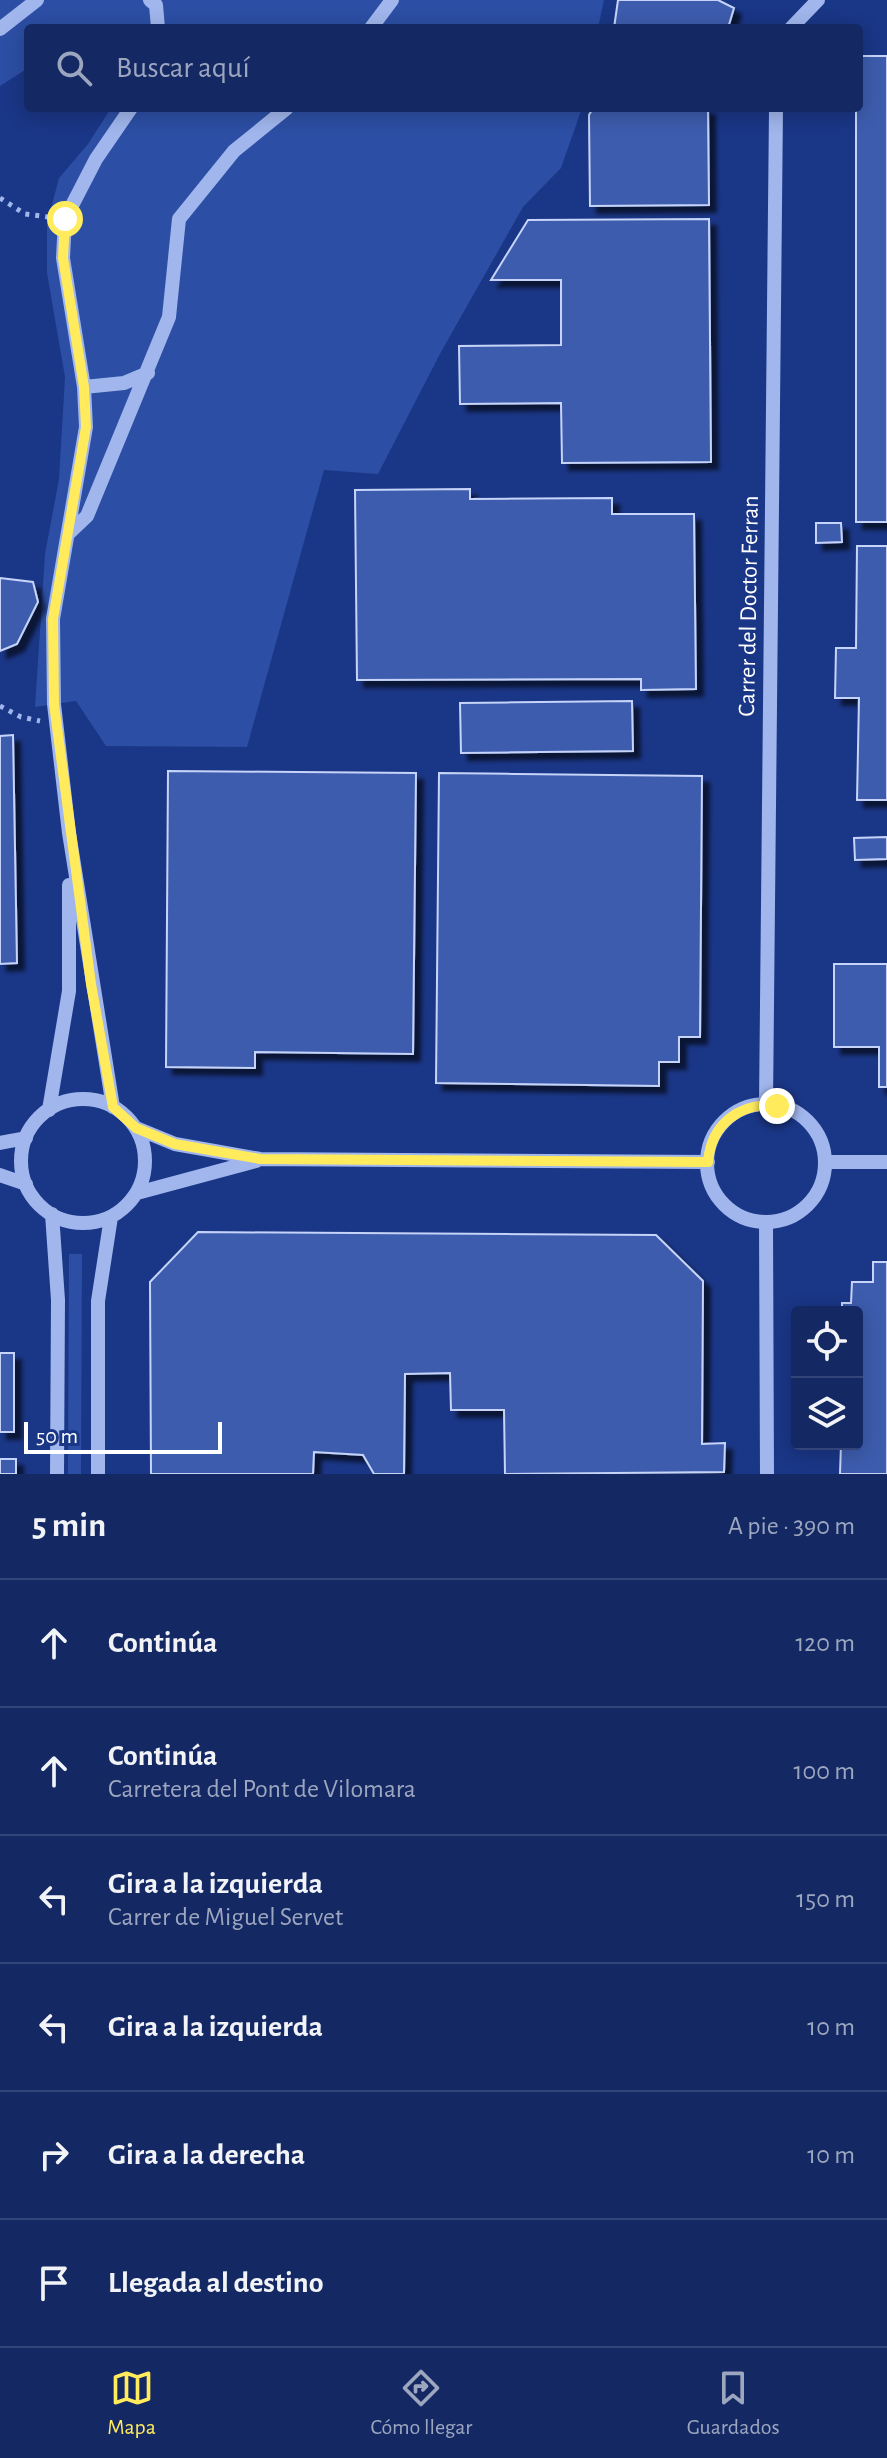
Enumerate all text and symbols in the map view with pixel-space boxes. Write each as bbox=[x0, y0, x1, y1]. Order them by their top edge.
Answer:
search box bbox=[24, 24, 863, 112]
icon: search bbox=[52, 46, 96, 90]
text: Buscar aquí bbox=[116, 53, 250, 83]
route start bbox=[47, 201, 83, 237]
street label: Carrer del Doctor Ferran bbox=[735, 495, 763, 717]
route end bbox=[759, 1088, 795, 1124]
map controls bbox=[791, 1306, 863, 1450]
button: locate bbox=[791, 1306, 863, 1378]
button: layers bbox=[791, 1378, 863, 1450]
scale bar bbox=[24, 1418, 222, 1454]
text: 50 m bbox=[36, 1425, 78, 1447]
text: 5 min bbox=[32, 1509, 106, 1543]
text: A pie · 390 m bbox=[728, 1513, 855, 1539]
icon: ahead bbox=[32, 1621, 76, 1665]
text: Continúa bbox=[108, 1628, 217, 1658]
text: 120 m bbox=[795, 1630, 855, 1656]
text: Continúa bbox=[108, 1741, 217, 1771]
icon: ahead bbox=[32, 1749, 76, 1793]
text: 100 m bbox=[794, 1758, 855, 1784]
text: Carretera del Pont de Vilomara bbox=[108, 1776, 416, 1802]
text: Gira a la izquierda bbox=[108, 1869, 323, 1899]
icon: left bbox=[32, 1877, 76, 1921]
text: 150 m bbox=[796, 1886, 855, 1912]
text: Carrer de Miguel Servet bbox=[108, 1904, 343, 1930]
icon: left bbox=[32, 2005, 76, 2049]
text: Gira a la izquierda bbox=[108, 2012, 323, 2042]
text: 10 m bbox=[807, 2014, 855, 2040]
icon: right bbox=[32, 2133, 76, 2177]
text: Gira a la derecha bbox=[108, 2140, 305, 2170]
text: 10 m bbox=[807, 2142, 855, 2168]
icon: arrive bbox=[32, 2261, 76, 2305]
text: Llegada al destino bbox=[108, 2268, 324, 2298]
tab: Mapa bbox=[107, 2366, 156, 2440]
tab: Cómo llegar bbox=[370, 2366, 472, 2440]
tab: Guardados bbox=[687, 2366, 780, 2440]

